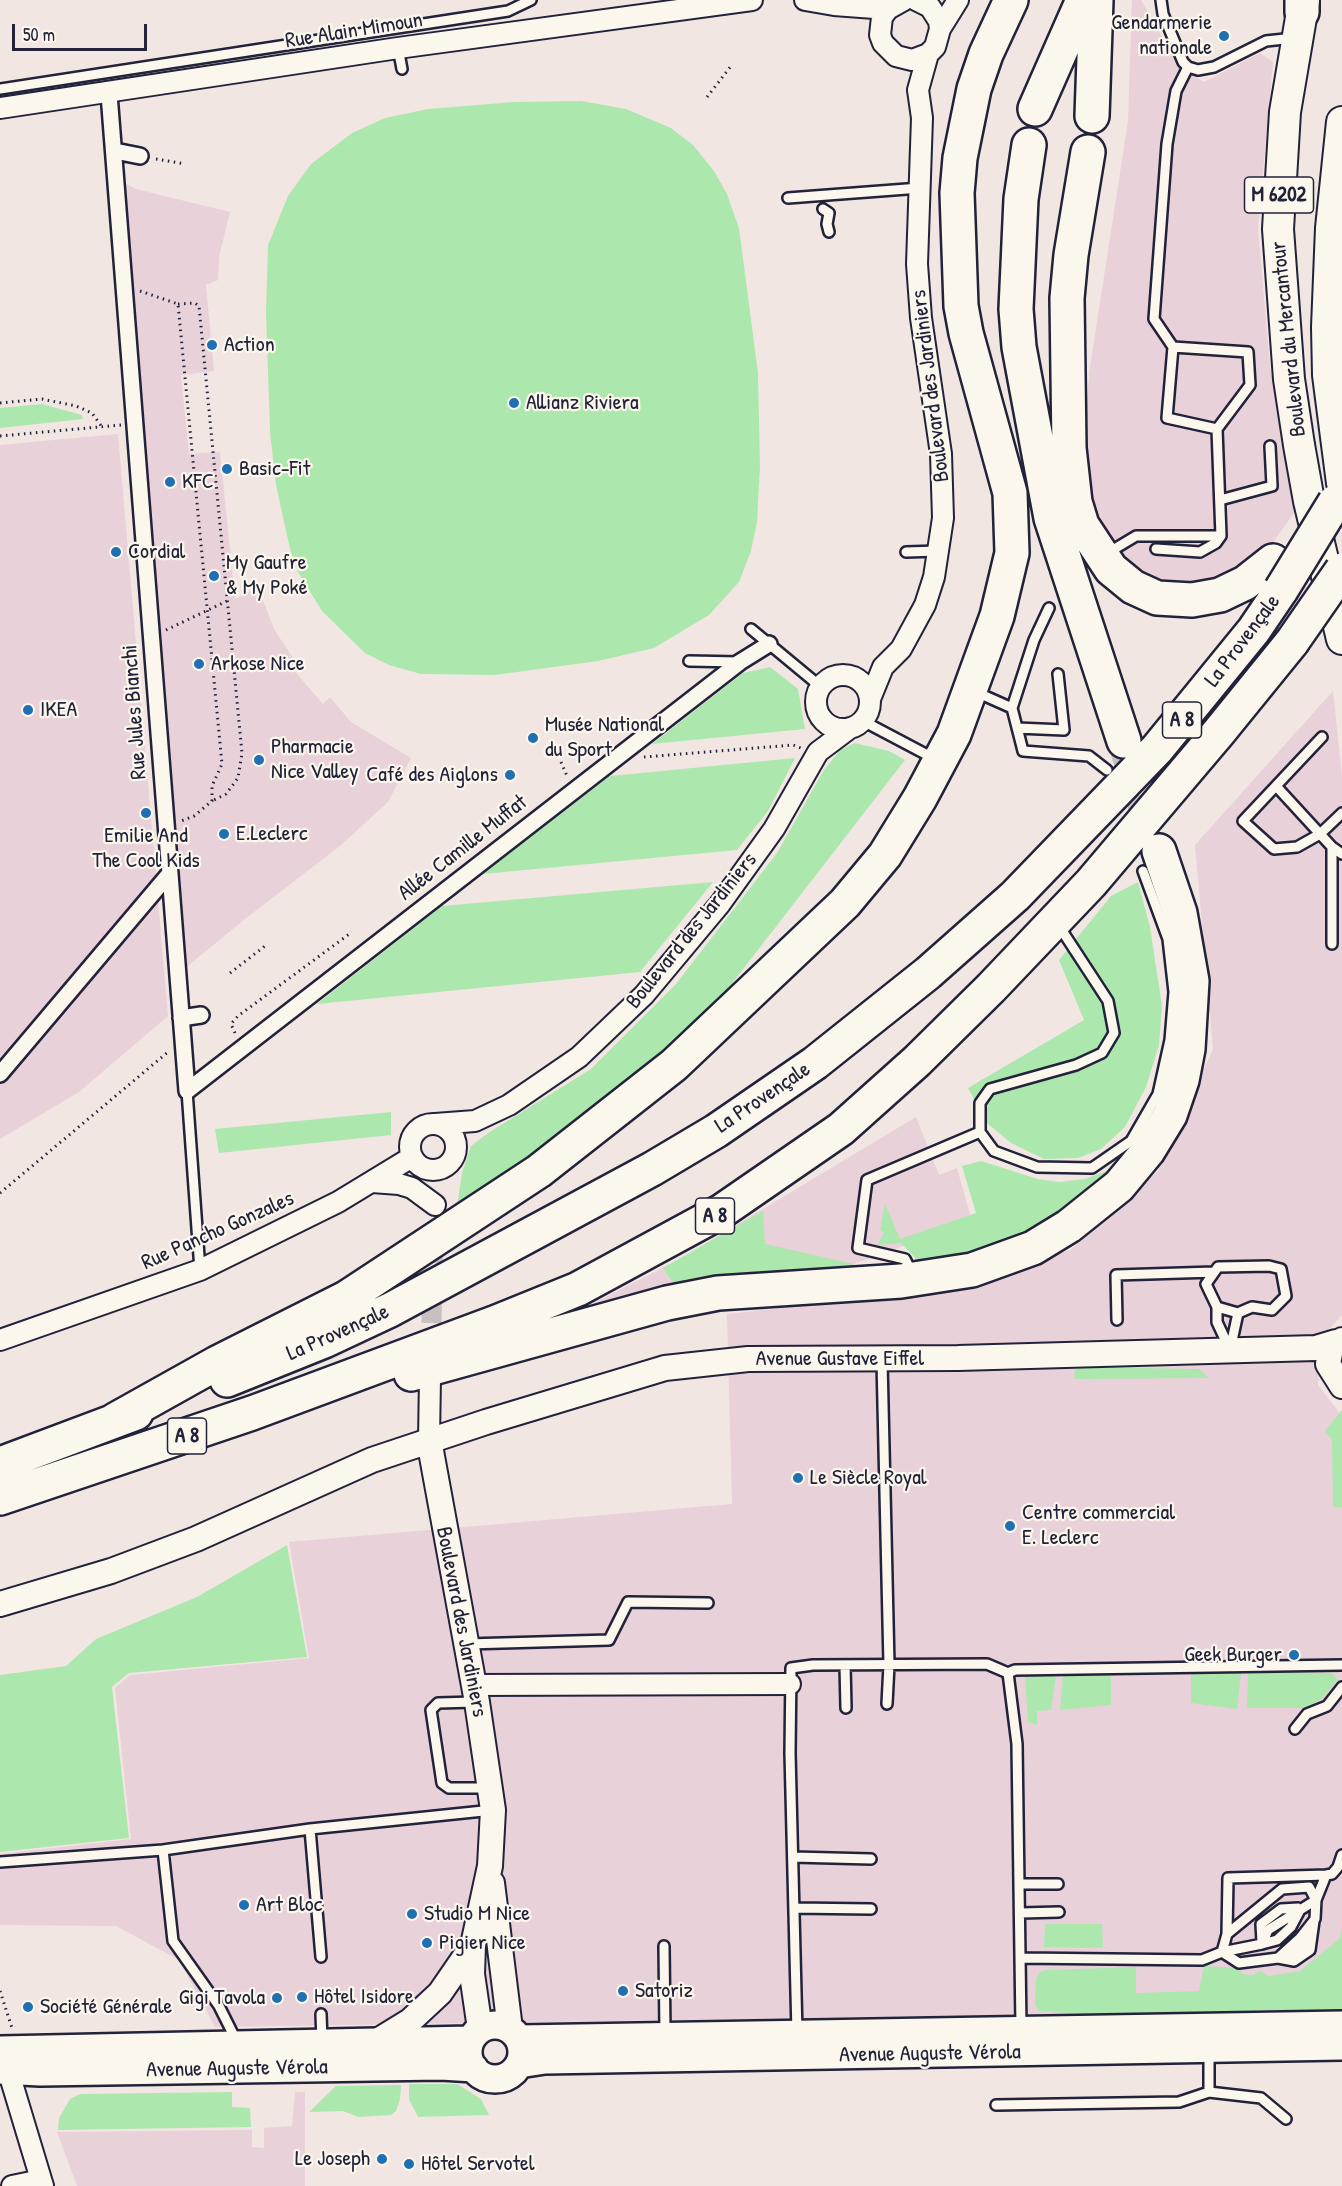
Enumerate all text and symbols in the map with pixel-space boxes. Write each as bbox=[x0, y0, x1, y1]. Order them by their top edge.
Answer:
street label: Rue Alain Mimoun bbox=[284, 7, 424, 55]
place label: Gendarmerie nationale bbox=[1111, 10, 1212, 62]
scale bar bbox=[15, 12, 150, 50]
text: 50 m bbox=[23, 22, 55, 47]
marker: Gendarmerie nationale bbox=[1217, 29, 1231, 43]
road number: M 6202 bbox=[1244, 177, 1314, 213]
street label: Boulevard du Mercantour bbox=[1266, 240, 1312, 438]
street label: Boulevard des Jardiniers bbox=[906, 289, 956, 483]
place label: Action bbox=[224, 332, 275, 358]
marker: Action bbox=[205, 338, 219, 352]
place label: Allianz Riviera bbox=[526, 390, 639, 416]
marker: Allianz Riviera bbox=[507, 396, 521, 410]
place label: Basic-Fit bbox=[239, 456, 310, 482]
marker: Basic-Fit bbox=[220, 462, 234, 476]
place label: KFC bbox=[182, 469, 214, 495]
marker: KFC bbox=[163, 475, 177, 489]
place label: Cordial bbox=[128, 539, 185, 565]
marker: Cordial bbox=[109, 545, 123, 559]
place label: My Gaufre & My Poké bbox=[226, 550, 308, 602]
marker: My Gaufre & My Poké bbox=[207, 569, 221, 583]
street label: La Provençale bbox=[1200, 590, 1286, 692]
street label: Rue Jules Bianchi bbox=[117, 644, 153, 780]
place label: Arkose Nice bbox=[211, 651, 304, 677]
marker: Arkose Nice bbox=[192, 657, 206, 671]
place label: IKEA bbox=[40, 697, 77, 723]
road number: A 8 bbox=[1162, 702, 1202, 738]
marker: IKEA bbox=[21, 703, 35, 717]
place label: Musée National du Sport bbox=[545, 712, 664, 764]
marker: Musée National du Sport bbox=[526, 731, 540, 745]
place label: Pharmacie Nice Valley bbox=[271, 734, 359, 786]
marker: Pharmacie Nice Valley bbox=[252, 753, 266, 767]
place label: Café des Aiglons bbox=[366, 762, 498, 788]
marker: Café des Aiglons bbox=[503, 768, 517, 782]
street label: Allée Camille Muffat bbox=[393, 789, 533, 907]
marker: Emilie And The Cool Kids bbox=[139, 806, 153, 820]
place label: E.Leclerc bbox=[236, 821, 308, 847]
place label: Emilie And The Cool Kids bbox=[92, 823, 200, 874]
marker: E.Leclerc bbox=[217, 827, 231, 841]
street label: Boulevard des Jardiniers bbox=[621, 848, 763, 1014]
street label: La Provençale bbox=[710, 1057, 816, 1139]
street label: Rue Pancho Gonzales bbox=[138, 1186, 298, 1276]
road number: A 8 bbox=[696, 1198, 734, 1234]
street label: La Provençale bbox=[283, 1299, 393, 1367]
street label: Avenue Gustave Eiffel bbox=[756, 1346, 924, 1372]
road number: A 8 bbox=[168, 1418, 207, 1454]
place label: Le Siècle Royal bbox=[810, 1465, 927, 1491]
marker: Le Siècle Royal bbox=[791, 1471, 805, 1485]
place label: Centre commercial E. Leclerc bbox=[1022, 1500, 1175, 1552]
marker: Centre commercial E. Leclerc bbox=[1003, 1519, 1017, 1533]
street label: Boulevard des Jardiniers bbox=[430, 1525, 492, 1719]
place label: Geek Burger bbox=[1184, 1642, 1282, 1668]
marker: Geek Burger bbox=[1287, 1648, 1301, 1662]
place label: Art Bloc bbox=[256, 1892, 322, 1918]
marker: Art Bloc bbox=[237, 1898, 251, 1912]
place label: Studio M Nice bbox=[424, 1901, 530, 1927]
marker: Studio M Nice bbox=[405, 1907, 419, 1921]
place label: Pigier Nice bbox=[439, 1930, 525, 1956]
marker: Pigier Nice bbox=[420, 1936, 434, 1950]
place label: Satoriz bbox=[635, 1978, 693, 2004]
place label: Hôtel Isidore bbox=[314, 1984, 414, 2010]
marker: Satoriz bbox=[616, 1984, 630, 1998]
place label: Gigi Tavola bbox=[179, 1985, 265, 2011]
marker: Hôtel Isidore bbox=[295, 1990, 309, 2004]
marker: Gigi Tavola bbox=[270, 1991, 284, 2005]
place label: Société Générale bbox=[40, 1994, 172, 2020]
marker: Société Générale bbox=[21, 2000, 35, 2014]
street label: Avenue Auguste Vérola bbox=[839, 2039, 1021, 2069]
street label: Avenue Auguste Vérola bbox=[146, 2054, 328, 2084]
place label: Le Joseph bbox=[295, 2146, 370, 2172]
place label: Hôtel Servotel bbox=[421, 2151, 535, 2177]
marker: Le Joseph bbox=[375, 2152, 389, 2166]
marker: Hôtel Servotel bbox=[402, 2157, 416, 2171]

